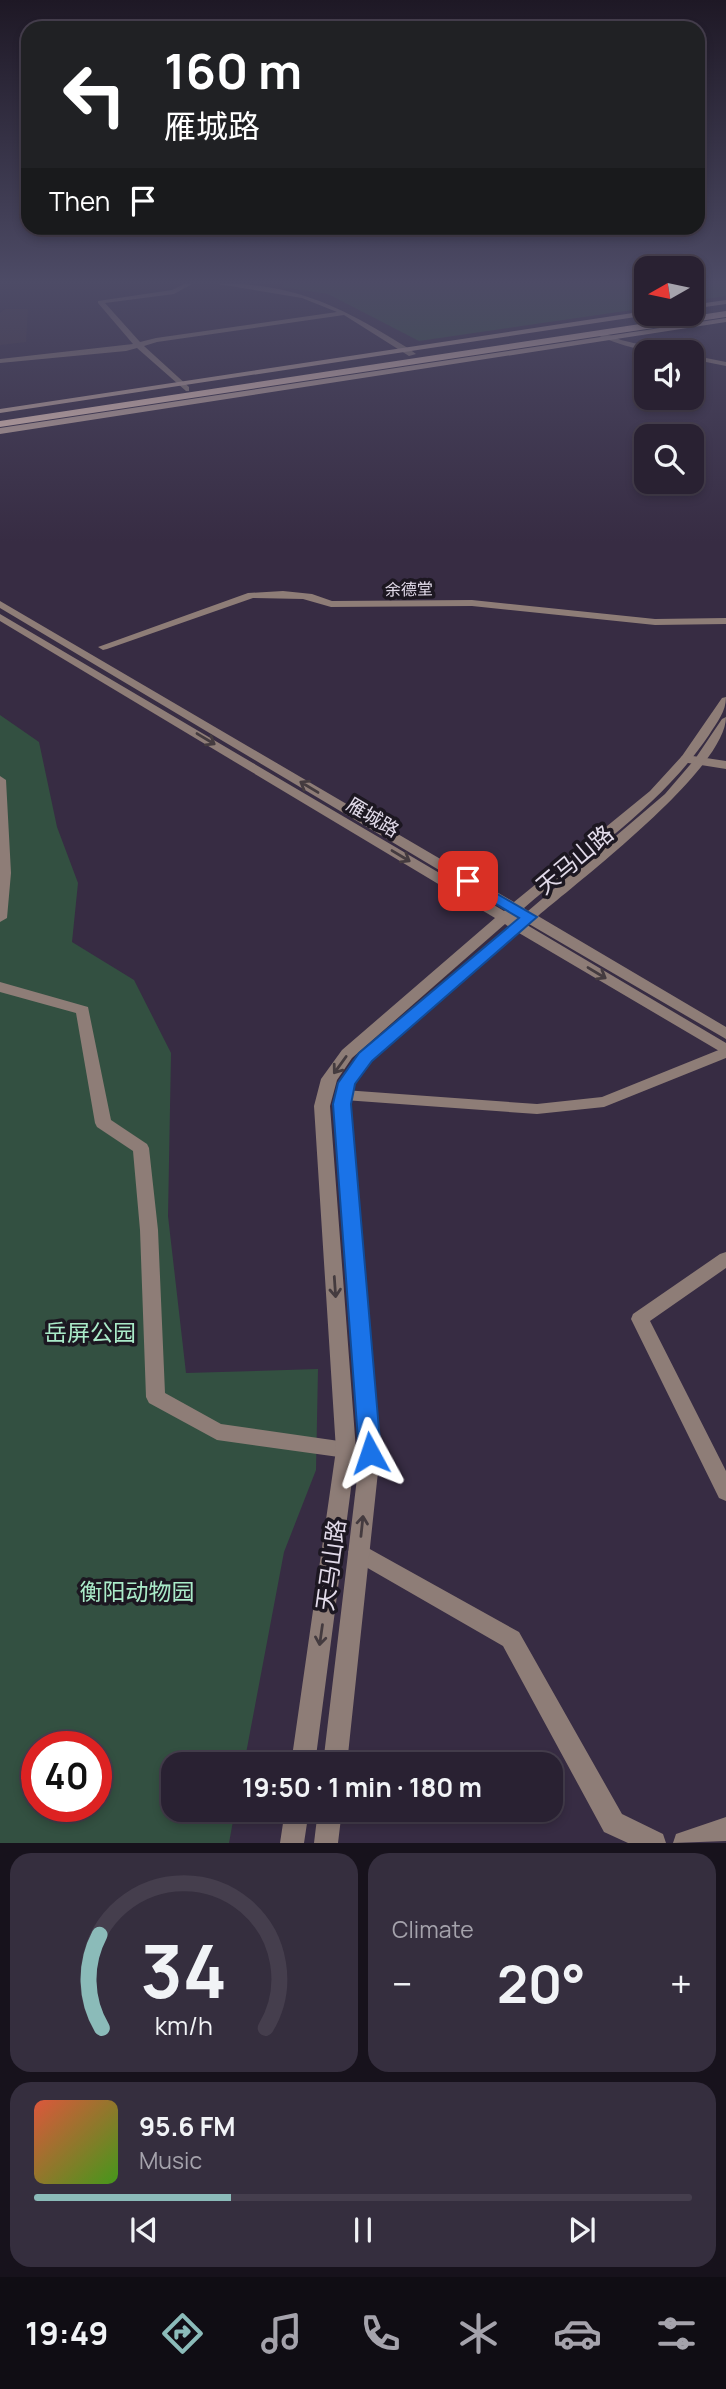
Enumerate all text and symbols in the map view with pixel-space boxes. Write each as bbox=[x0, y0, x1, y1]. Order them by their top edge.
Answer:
text: 160 m bbox=[164, 37, 302, 104]
icon: left bbox=[49, 49, 140, 140]
text: 雁城路 bbox=[164, 104, 260, 148]
icon: arrive bbox=[124, 182, 162, 220]
text: Then bbox=[49, 183, 110, 219]
north arrow bbox=[634, 256, 704, 326]
map controls bbox=[634, 256, 704, 494]
button: sound bbox=[634, 340, 704, 410]
button: search bbox=[634, 424, 704, 494]
street label: 余德堂 bbox=[385, 578, 433, 600]
one-way arrow bbox=[195, 733, 215, 747]
one-way arrow bbox=[299, 779, 319, 793]
street label: 雁城路 bbox=[342, 791, 404, 843]
street label: 天马山路 bbox=[528, 817, 620, 901]
one-way arrow bbox=[391, 849, 411, 863]
pin bbox=[438, 851, 498, 911]
icon: arrive bbox=[449, 862, 487, 900]
one-way arrow bbox=[586, 966, 606, 980]
one-way arrow bbox=[332, 1055, 347, 1073]
one-way arrow bbox=[329, 1276, 342, 1298]
park label: 岳屏公园 bbox=[44, 1316, 136, 1348]
position arrow bbox=[333, 1416, 407, 1490]
one-way arrow bbox=[355, 1515, 368, 1538]
street label: 天马山路 bbox=[308, 1517, 352, 1613]
park label: 衡阳动物园 bbox=[80, 1575, 195, 1607]
one-way arrow bbox=[314, 1623, 327, 1646]
speed limit sign: 40 bbox=[21, 1731, 112, 1822]
text: 19:50 · 1 min · 180 m bbox=[242, 1769, 482, 1805]
text: Climate bbox=[392, 1913, 474, 1945]
text: 34 bbox=[141, 1921, 227, 2021]
text: 20° bbox=[497, 1948, 586, 2019]
text: − bbox=[392, 1957, 413, 2009]
text: + bbox=[670, 1957, 692, 2009]
text: km/h bbox=[155, 2008, 213, 2043]
text: 95.6 FM bbox=[139, 2108, 236, 2144]
text: Music bbox=[139, 2144, 202, 2176]
icon: previous bbox=[125, 2211, 163, 2249]
icon: pause bbox=[344, 2211, 382, 2249]
icon: next bbox=[563, 2211, 601, 2249]
icon: directions bbox=[158, 2309, 207, 2358]
icon: music bbox=[257, 2309, 306, 2358]
icon: phone bbox=[356, 2309, 405, 2358]
icon: climate bbox=[454, 2309, 503, 2358]
icon: car bbox=[553, 2309, 602, 2358]
icon: filters bbox=[652, 2309, 701, 2358]
text: 19:49 bbox=[25, 2311, 108, 2355]

